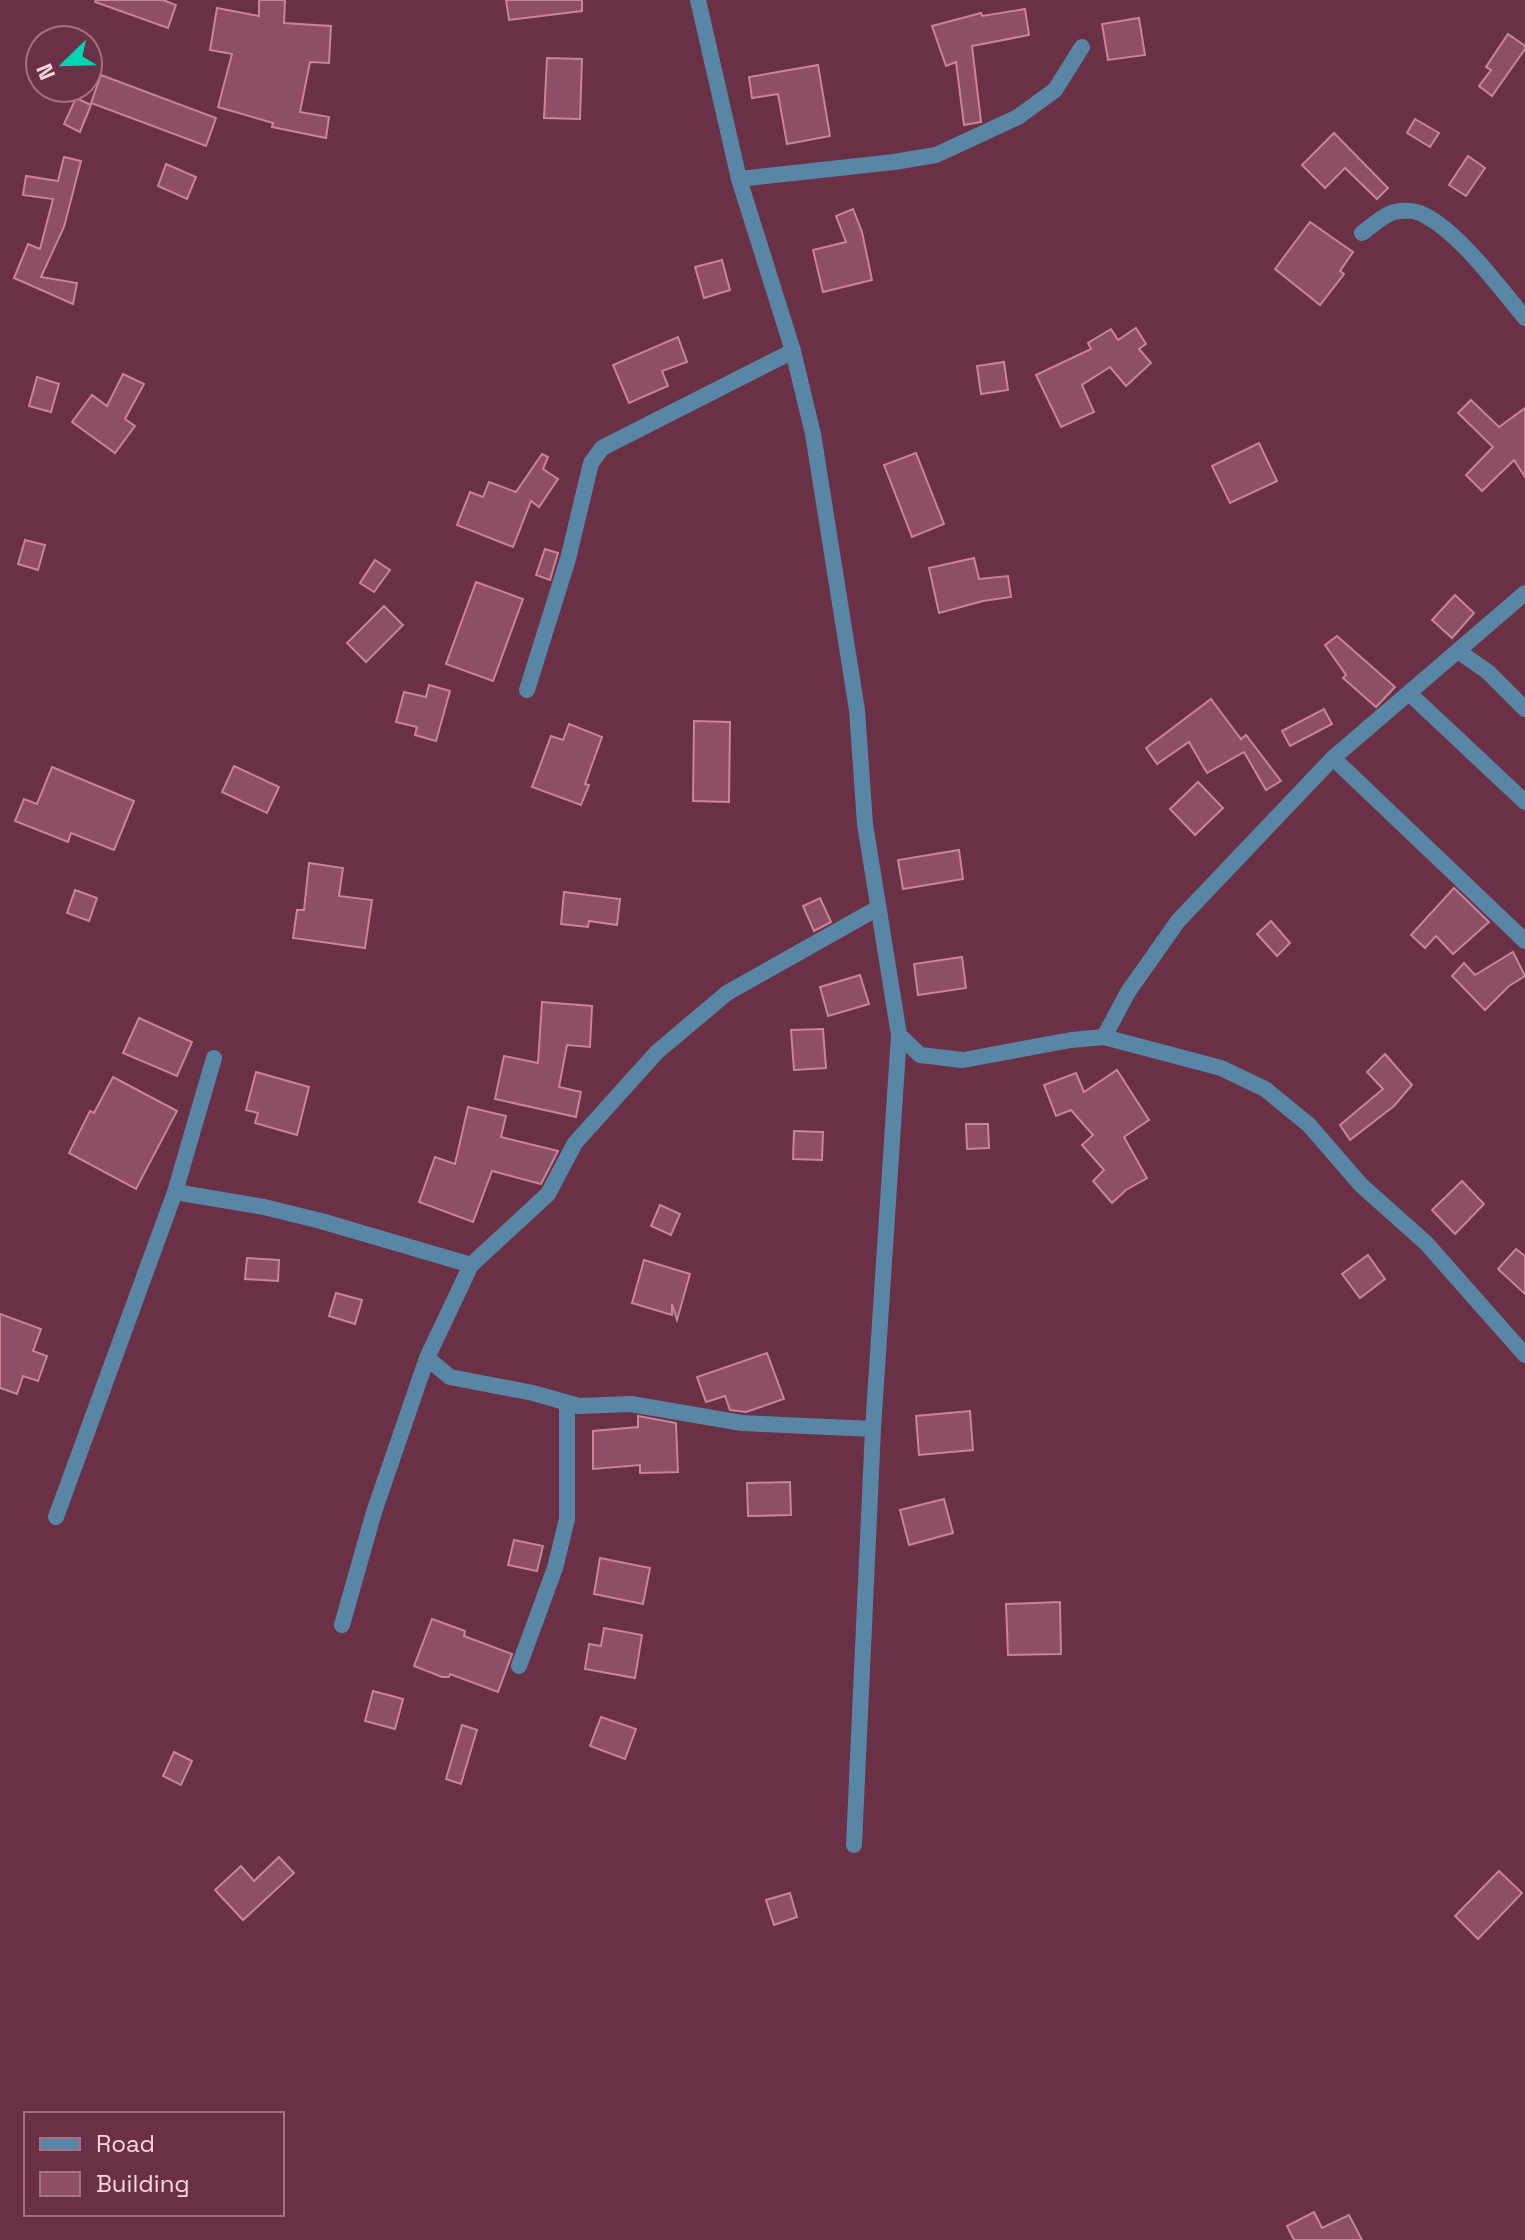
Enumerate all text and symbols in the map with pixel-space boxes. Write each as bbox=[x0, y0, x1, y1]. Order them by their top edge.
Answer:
north arrow bbox=[24, 24, 104, 104]
text: N bbox=[30, 60, 61, 84]
legend bbox=[24, 2112, 284, 2216]
text: Road bbox=[96, 2128, 155, 2159]
text: Building bbox=[96, 2168, 190, 2199]

